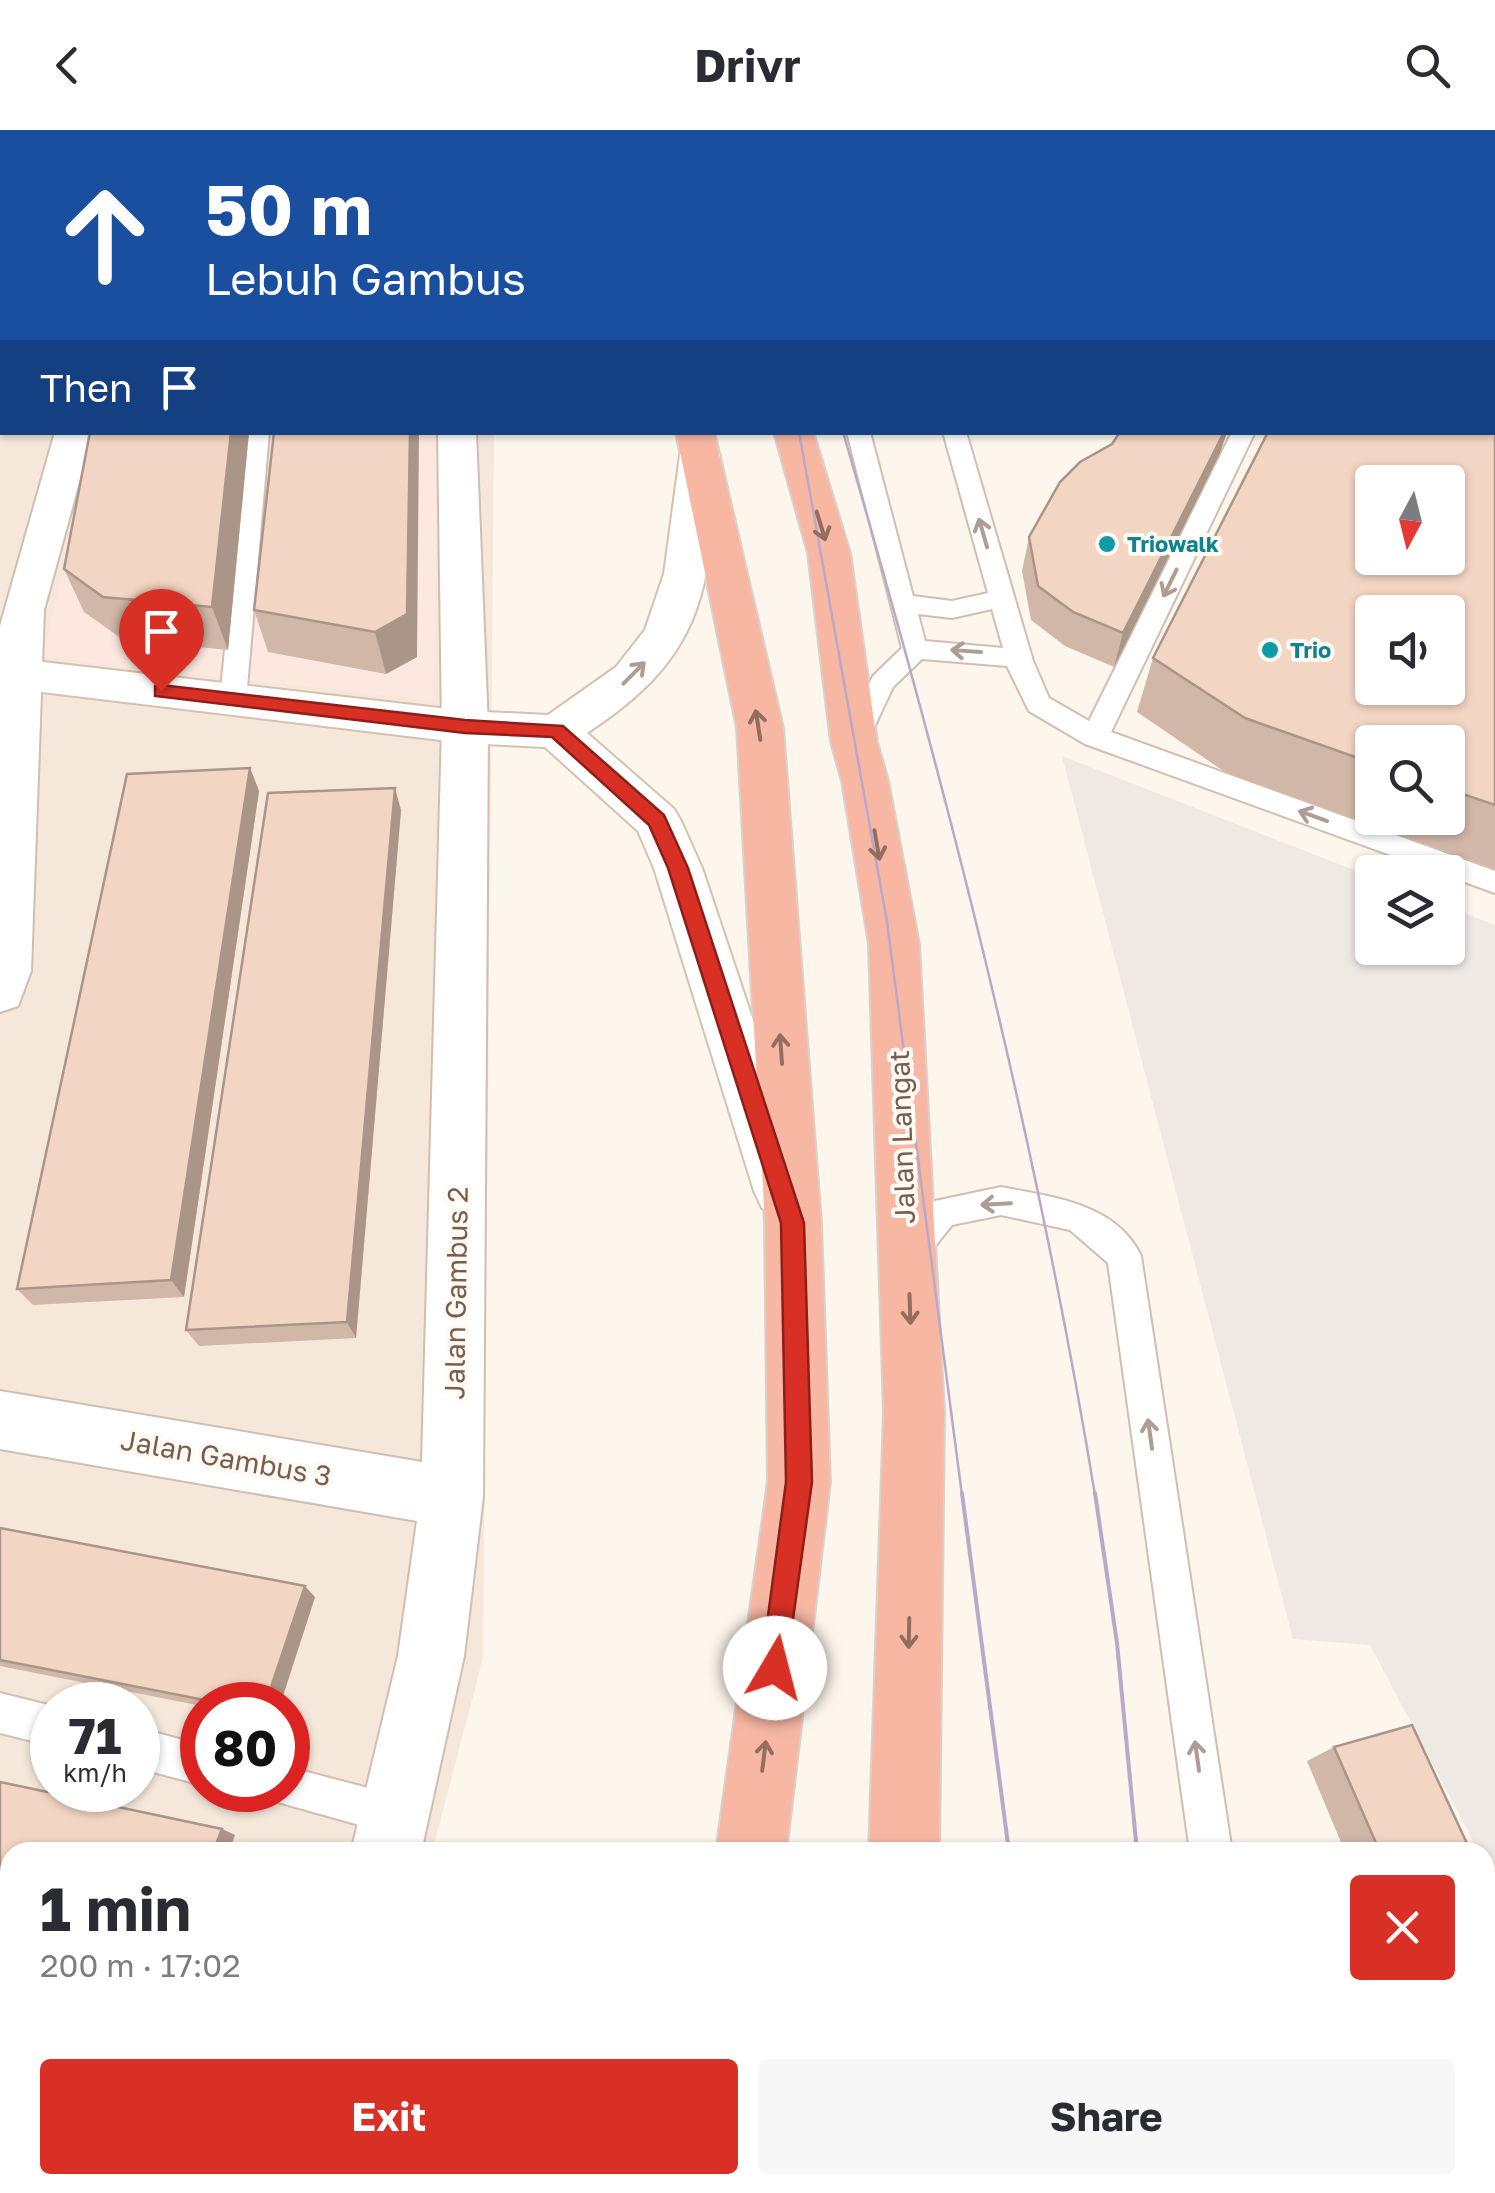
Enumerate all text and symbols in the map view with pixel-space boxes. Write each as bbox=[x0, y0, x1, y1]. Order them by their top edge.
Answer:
icon: back bbox=[40, 38, 95, 93]
text: Drivr bbox=[694, 38, 801, 92]
icon: search bbox=[1400, 38, 1455, 93]
text: 50 m bbox=[205, 166, 372, 250]
icon: ahead bbox=[40, 170, 170, 300]
text: Lebuh Gambus bbox=[205, 251, 526, 305]
icon: arrive bbox=[152, 360, 207, 415]
text: Then bbox=[40, 365, 132, 410]
north arrow bbox=[1355, 465, 1465, 575]
map controls bbox=[1355, 465, 1465, 965]
one-way arrow bbox=[813, 510, 831, 541]
one-way arrow bbox=[973, 518, 991, 550]
place label: Triowalk bbox=[1127, 530, 1219, 557]
marker: Triowalk bbox=[1096, 533, 1118, 555]
one-way arrow bbox=[1160, 567, 1179, 597]
pin bbox=[119, 589, 204, 692]
button: sound bbox=[1355, 595, 1465, 705]
icon: arrive bbox=[134, 604, 189, 659]
place label: Trio bbox=[1290, 636, 1331, 663]
marker: Trio bbox=[1259, 639, 1281, 661]
one-way arrow bbox=[951, 641, 983, 660]
one-way arrow bbox=[621, 661, 646, 686]
one-way arrow bbox=[749, 709, 767, 741]
button: search bbox=[1355, 725, 1465, 835]
one-way arrow bbox=[1298, 806, 1329, 824]
one-way arrow bbox=[868, 829, 887, 861]
button: layers bbox=[1355, 855, 1465, 965]
one-way arrow bbox=[771, 1033, 790, 1065]
street label: Jalan Langat bbox=[882, 1050, 921, 1224]
street label: Jalan Gambus 2 bbox=[437, 1186, 474, 1400]
one-way arrow bbox=[980, 1195, 1012, 1214]
one-way arrow bbox=[900, 1292, 919, 1324]
one-way arrow bbox=[1140, 1419, 1158, 1451]
street label: Jalan Gambus 3 bbox=[118, 1423, 334, 1492]
position arrow bbox=[723, 1616, 827, 1720]
one-way arrow bbox=[900, 1616, 918, 1649]
speed limit sign: 80 bbox=[180, 1682, 310, 1812]
text: 71 bbox=[68, 1705, 121, 1765]
one-way arrow bbox=[755, 1740, 773, 1772]
one-way arrow bbox=[1188, 1740, 1206, 1773]
text: km/h bbox=[63, 1757, 127, 1788]
text: 1 min bbox=[40, 1872, 191, 1944]
button: close bbox=[1350, 1875, 1455, 1980]
text: 200 m · 17:02 bbox=[40, 1946, 241, 1984]
button: Exit bbox=[40, 2059, 738, 2174]
button: Share bbox=[758, 2059, 1455, 2174]

